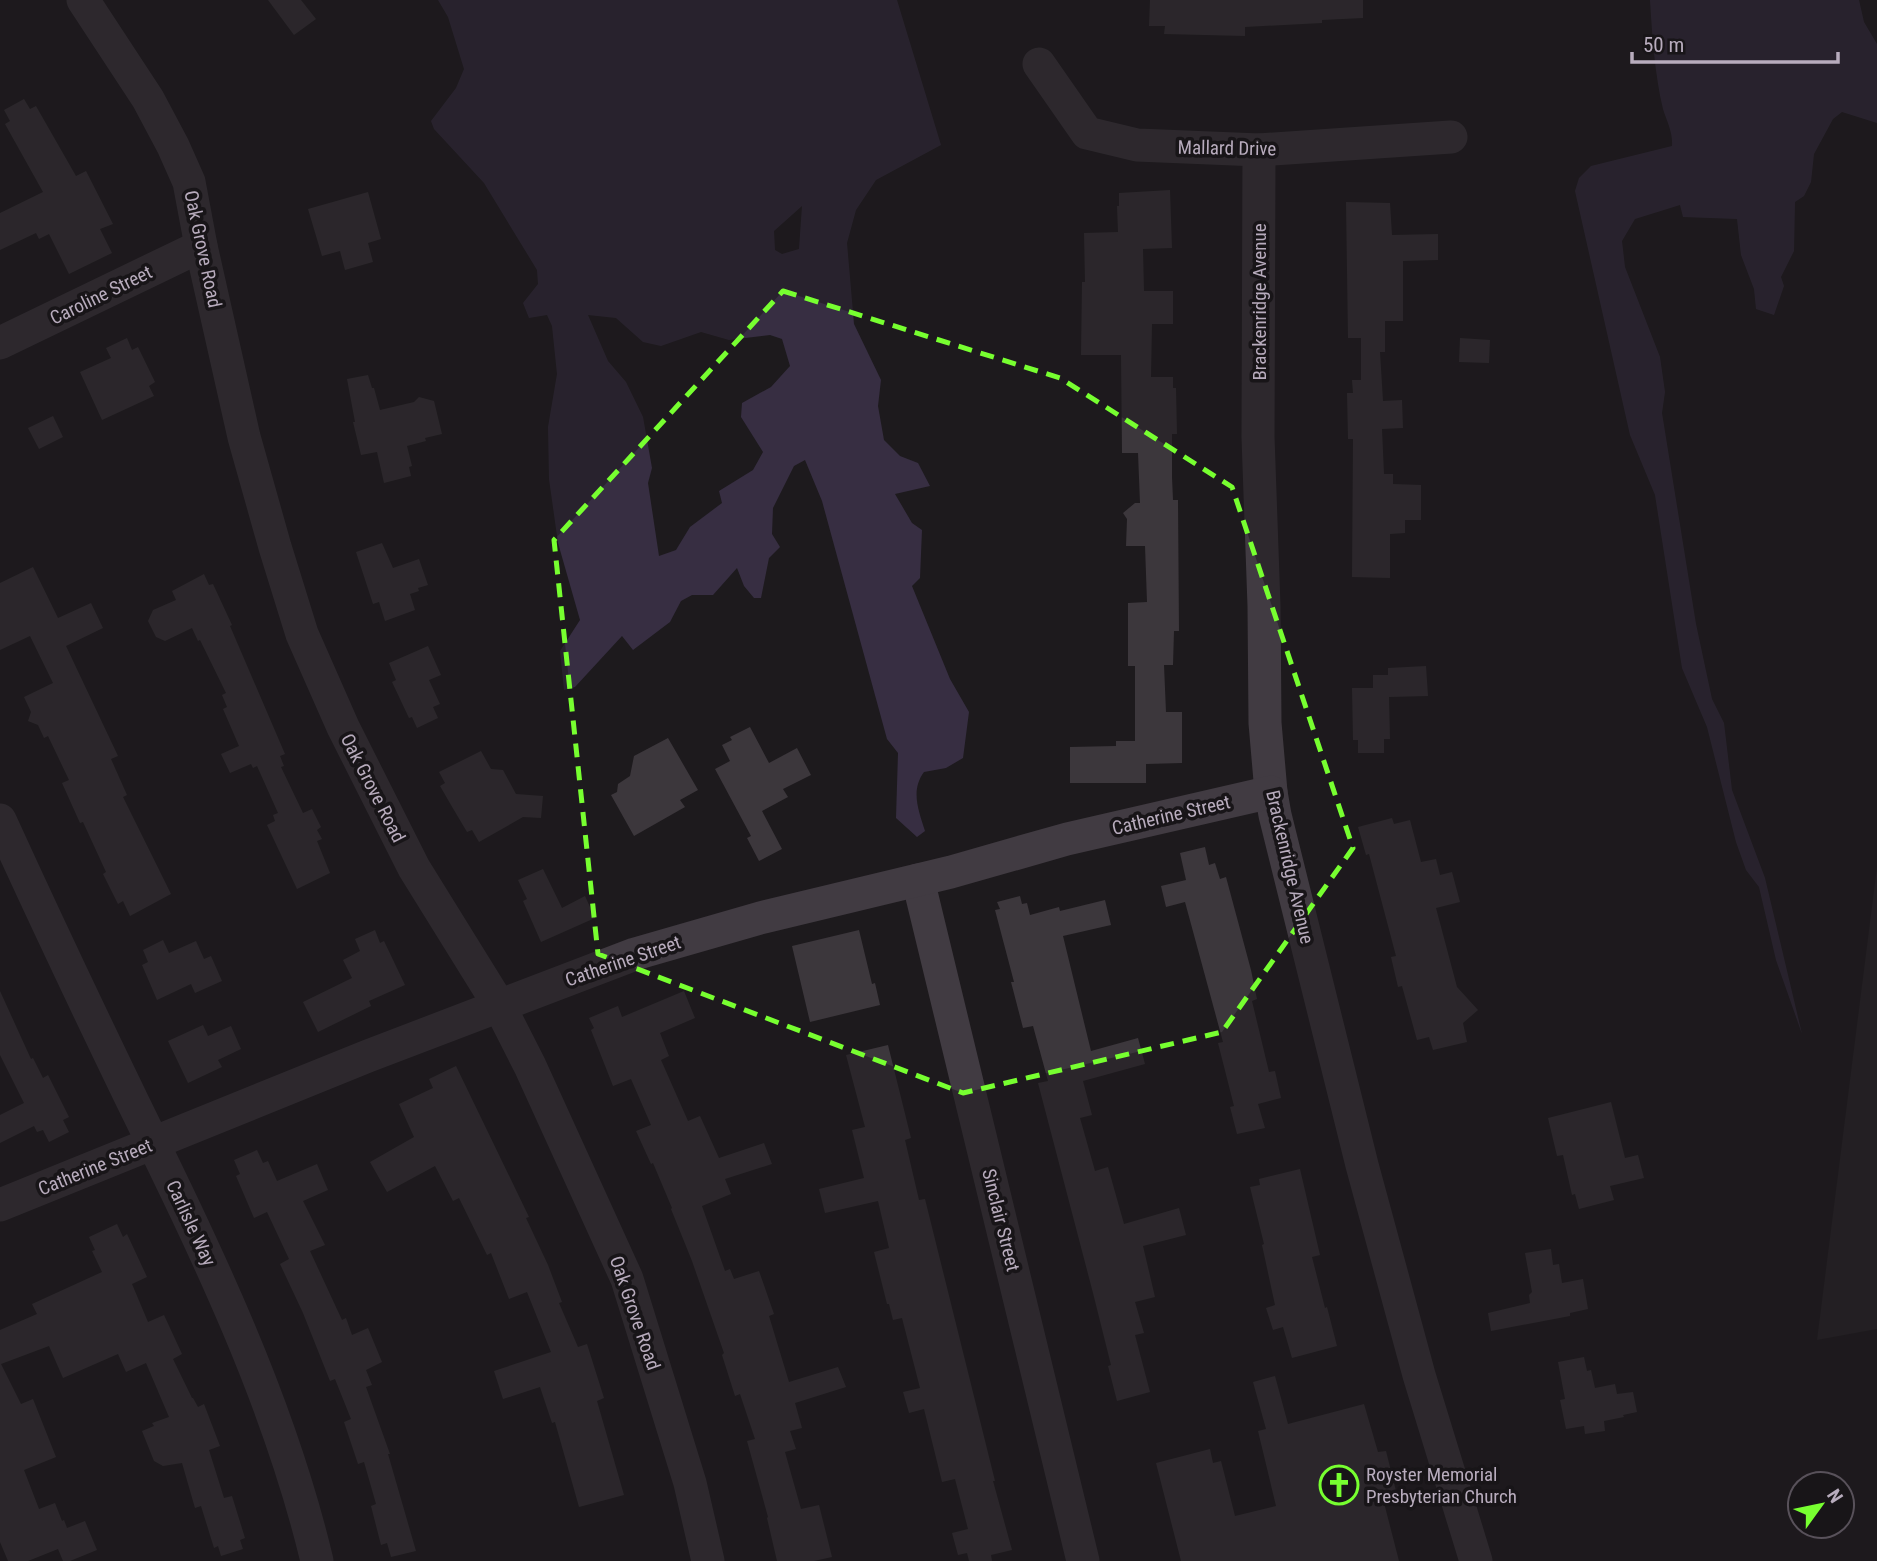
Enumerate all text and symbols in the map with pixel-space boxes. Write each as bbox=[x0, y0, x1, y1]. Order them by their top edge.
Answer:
scale bar bbox=[1632, 21, 1839, 65]
text: 50 m bbox=[1643, 33, 1684, 57]
street label: Mallard Drive bbox=[1178, 136, 1277, 160]
street label: Oak Grove Road bbox=[179, 188, 227, 310]
street label: Brackenridge Avenue bbox=[1248, 223, 1271, 381]
street label: Caroline Street bbox=[46, 260, 156, 330]
street label: Oak Grove Road bbox=[336, 730, 410, 846]
street label: Brackenridge Avenue bbox=[1261, 788, 1319, 946]
street label: Catherine Street bbox=[1110, 790, 1232, 840]
street label: Catherine Street bbox=[562, 930, 684, 992]
street label: Catherine Street bbox=[35, 1134, 155, 1200]
street label: Sinclair Street bbox=[977, 1166, 1025, 1274]
street label: Carlisle Way bbox=[161, 1177, 221, 1269]
street label: Oak Grove Road bbox=[605, 1253, 665, 1373]
place label: Royster Memorial Presbyterian Church bbox=[1366, 1463, 1517, 1508]
church icon: Royster Memorial Presbyterian Church bbox=[1318, 1464, 1360, 1506]
north arrow bbox=[1786, 1470, 1856, 1540]
text: N bbox=[1822, 1485, 1848, 1507]

